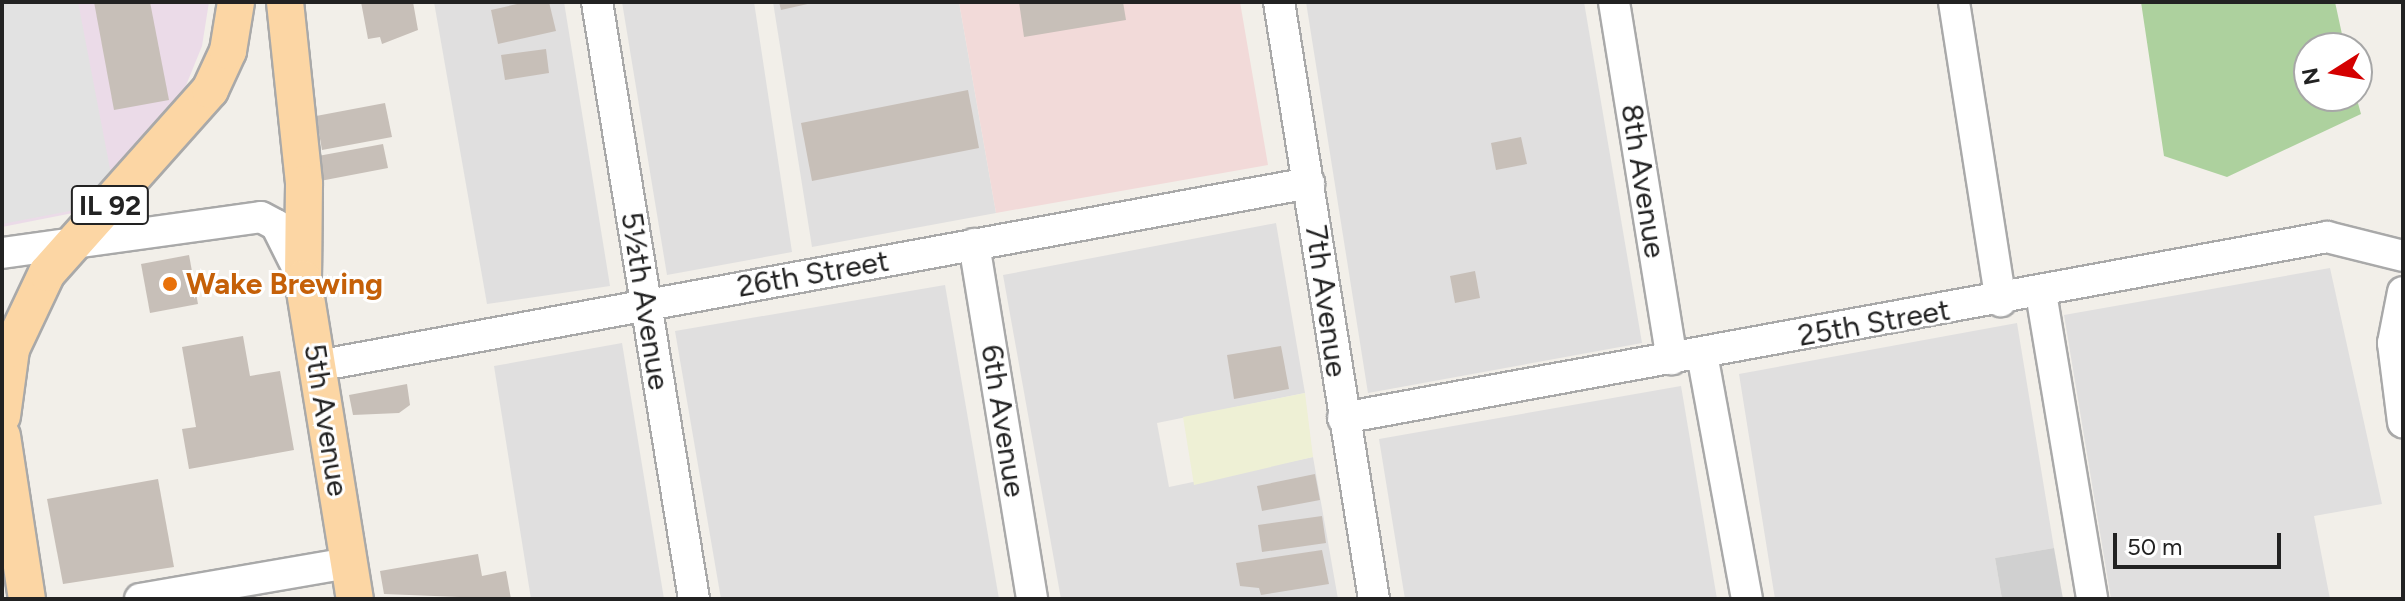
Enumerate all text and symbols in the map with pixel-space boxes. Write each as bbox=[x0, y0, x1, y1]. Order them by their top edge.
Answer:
north arrow bbox=[2293, 32, 2373, 112]
text: N bbox=[2296, 65, 2326, 87]
street label: 8th Avenue bbox=[1613, 101, 1673, 261]
road number: IL 92 bbox=[70, 181, 150, 229]
street label: 5½th Avenue bbox=[613, 209, 677, 393]
street label: 7th Avenue bbox=[1298, 223, 1354, 379]
street label: 26th Street bbox=[734, 243, 892, 305]
place label: Wake Brewing bbox=[186, 266, 383, 302]
marker: Wake Brewing bbox=[161, 275, 179, 293]
street label: 25th Street bbox=[1795, 292, 1953, 354]
street label: 5th Avenue bbox=[296, 341, 356, 499]
street label: 6th Avenue bbox=[973, 342, 1033, 500]
scale bar bbox=[2117, 517, 2285, 567]
text: 50 m bbox=[2127, 532, 2183, 561]

